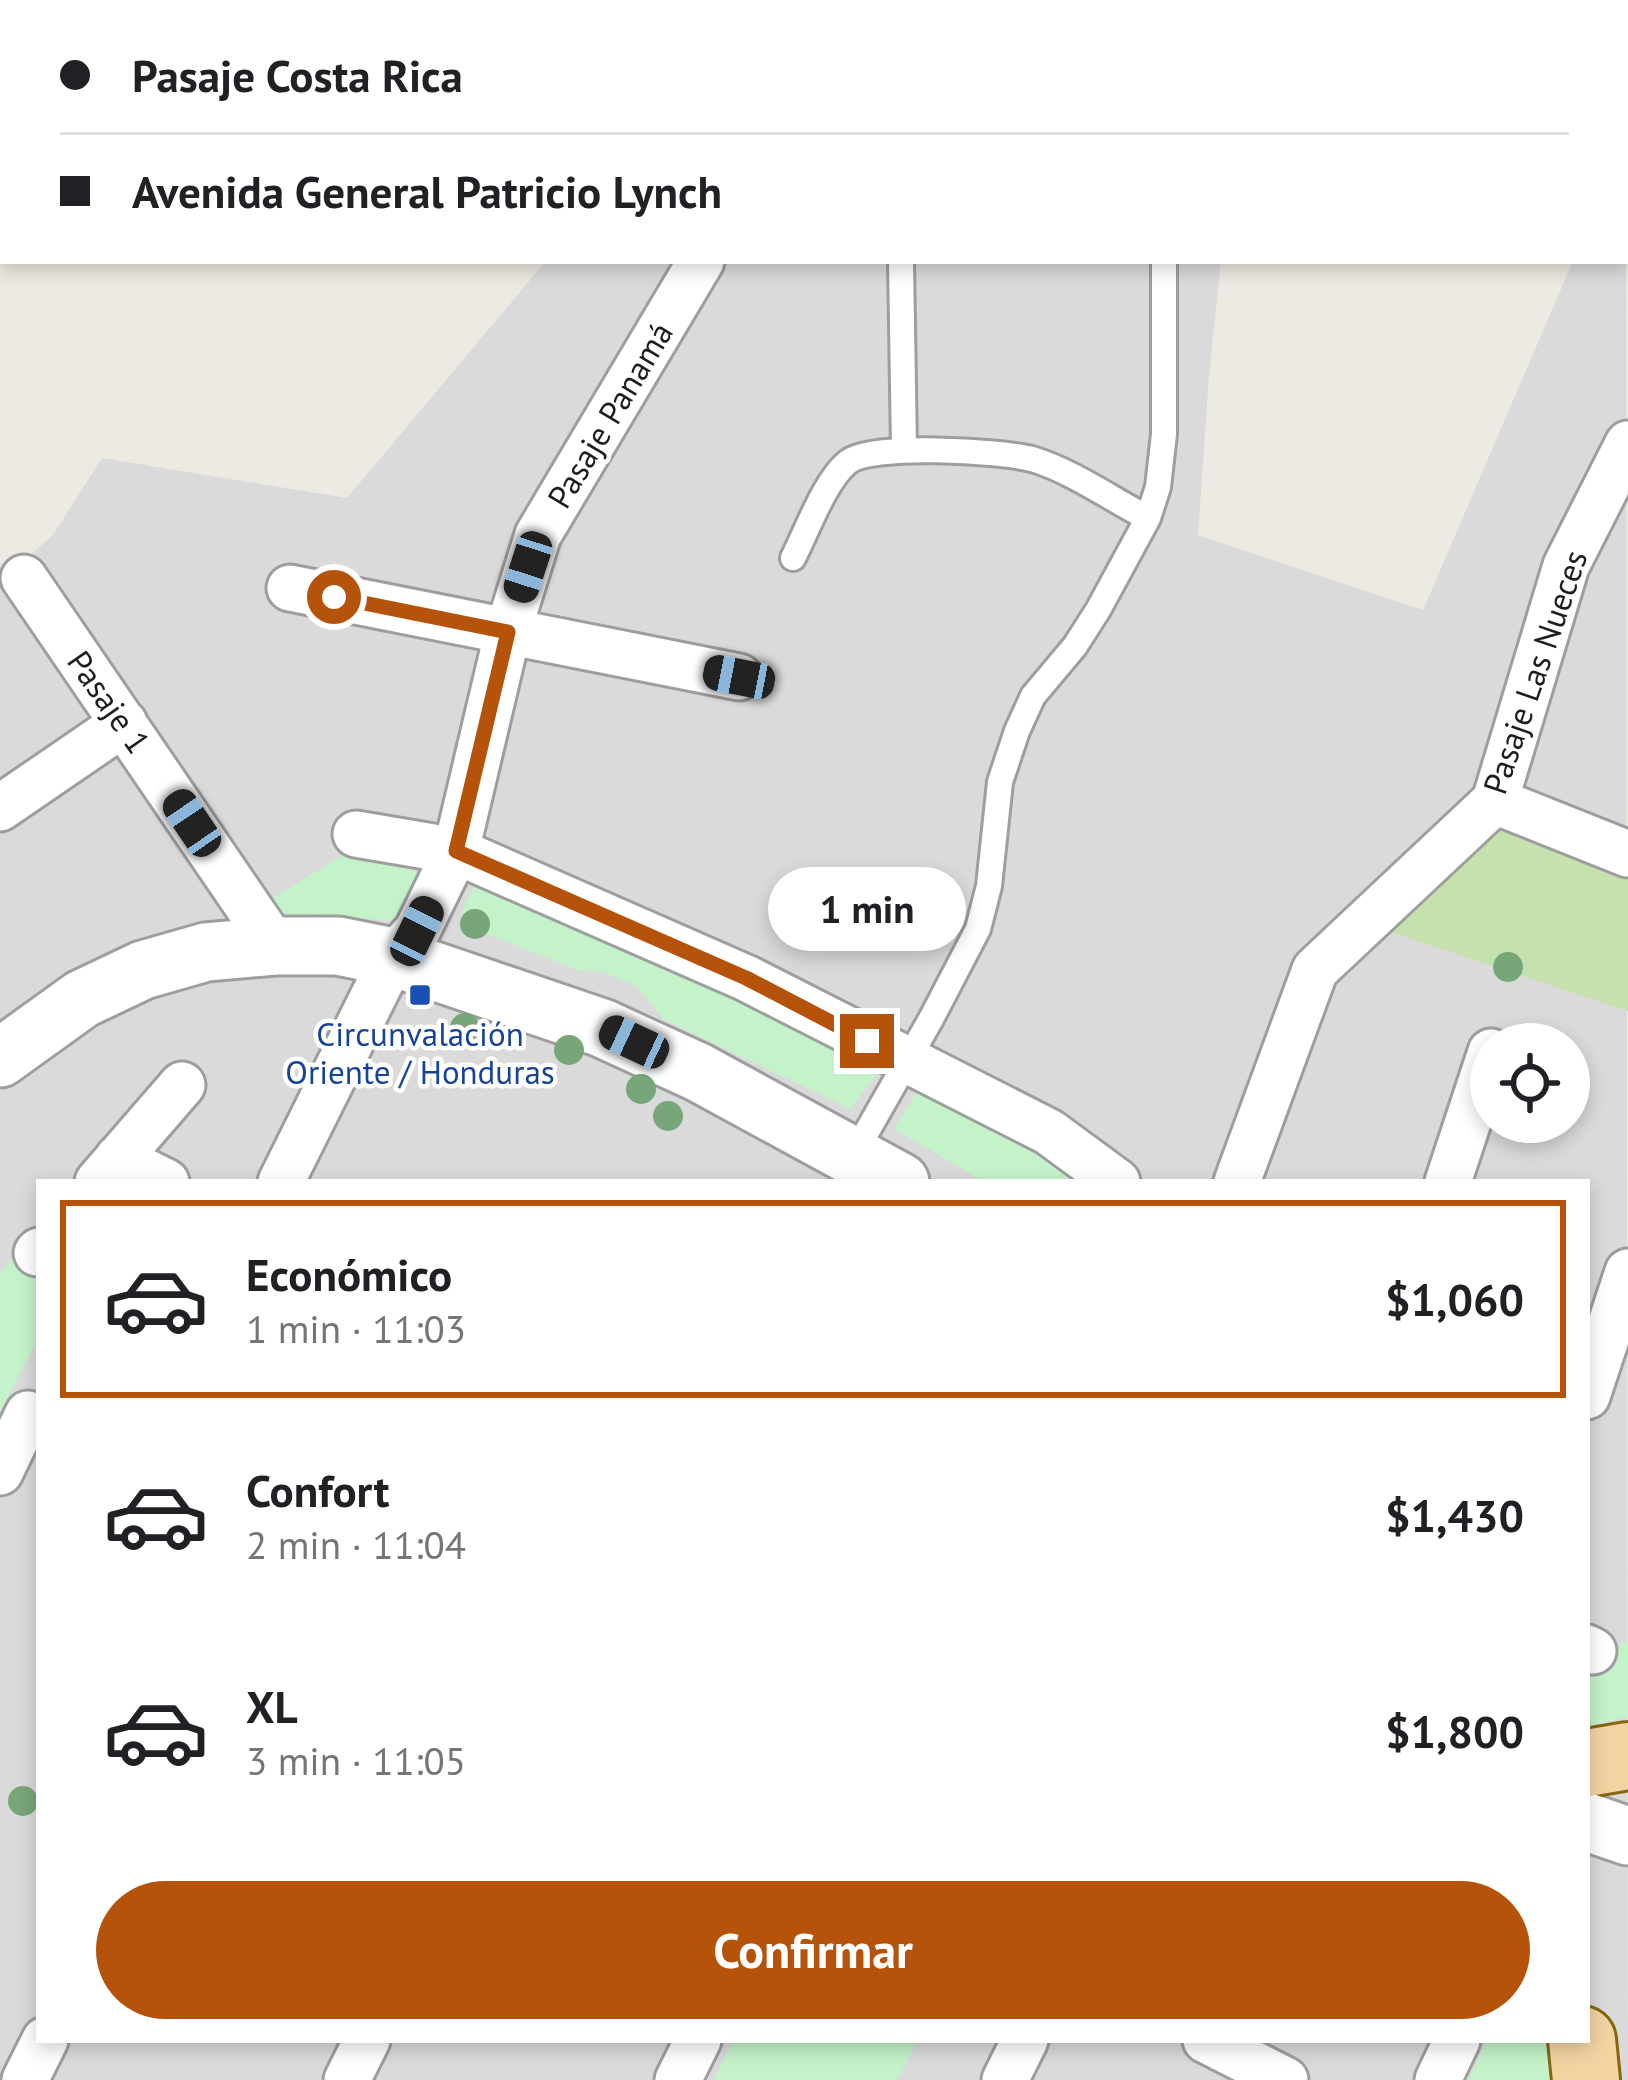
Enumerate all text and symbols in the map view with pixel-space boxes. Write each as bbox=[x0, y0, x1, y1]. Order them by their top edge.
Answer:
text: Pasaje Costa Rica bbox=[132, 46, 463, 104]
text: Avenida General Patricio Lynch bbox=[132, 162, 722, 220]
street label: Pasaje Panamá bbox=[537, 314, 682, 516]
car bbox=[500, 527, 556, 607]
street label: Pasaje Las Nueces bbox=[1473, 544, 1596, 799]
route start bbox=[307, 570, 361, 624]
street label: Pasaje 1 bbox=[58, 642, 160, 762]
car bbox=[700, 652, 778, 702]
car bbox=[157, 783, 227, 863]
callout: 1 min bbox=[768, 867, 966, 951]
text: 1 min bbox=[819, 883, 915, 934]
car bbox=[385, 891, 449, 971]
marker: Circunvalación Oriente / Honduras bbox=[407, 982, 433, 1008]
car bbox=[594, 1010, 674, 1074]
place label: Circunvalación Oriente / Honduras bbox=[285, 1012, 555, 1093]
route end bbox=[840, 1014, 894, 1068]
map controls bbox=[1470, 1023, 1590, 1143]
button: locate bbox=[1470, 1023, 1590, 1143]
icon: car bbox=[102, 1245, 210, 1353]
text: Económico bbox=[246, 1245, 452, 1303]
text: $1,060 bbox=[1385, 1270, 1524, 1328]
text: 1 min · 11:03 bbox=[246, 1303, 466, 1354]
icon: car bbox=[102, 1461, 210, 1569]
text: Confort bbox=[246, 1461, 389, 1519]
text: $1,430 bbox=[1385, 1486, 1524, 1544]
text: 2 min · 11:04 bbox=[246, 1519, 466, 1570]
icon: car bbox=[102, 1677, 210, 1785]
text: XL bbox=[246, 1677, 298, 1735]
text: $1,800 bbox=[1385, 1702, 1524, 1760]
text: 3 min · 11:05 bbox=[246, 1735, 466, 1786]
button: Confirmar bbox=[96, 1881, 1530, 2019]

